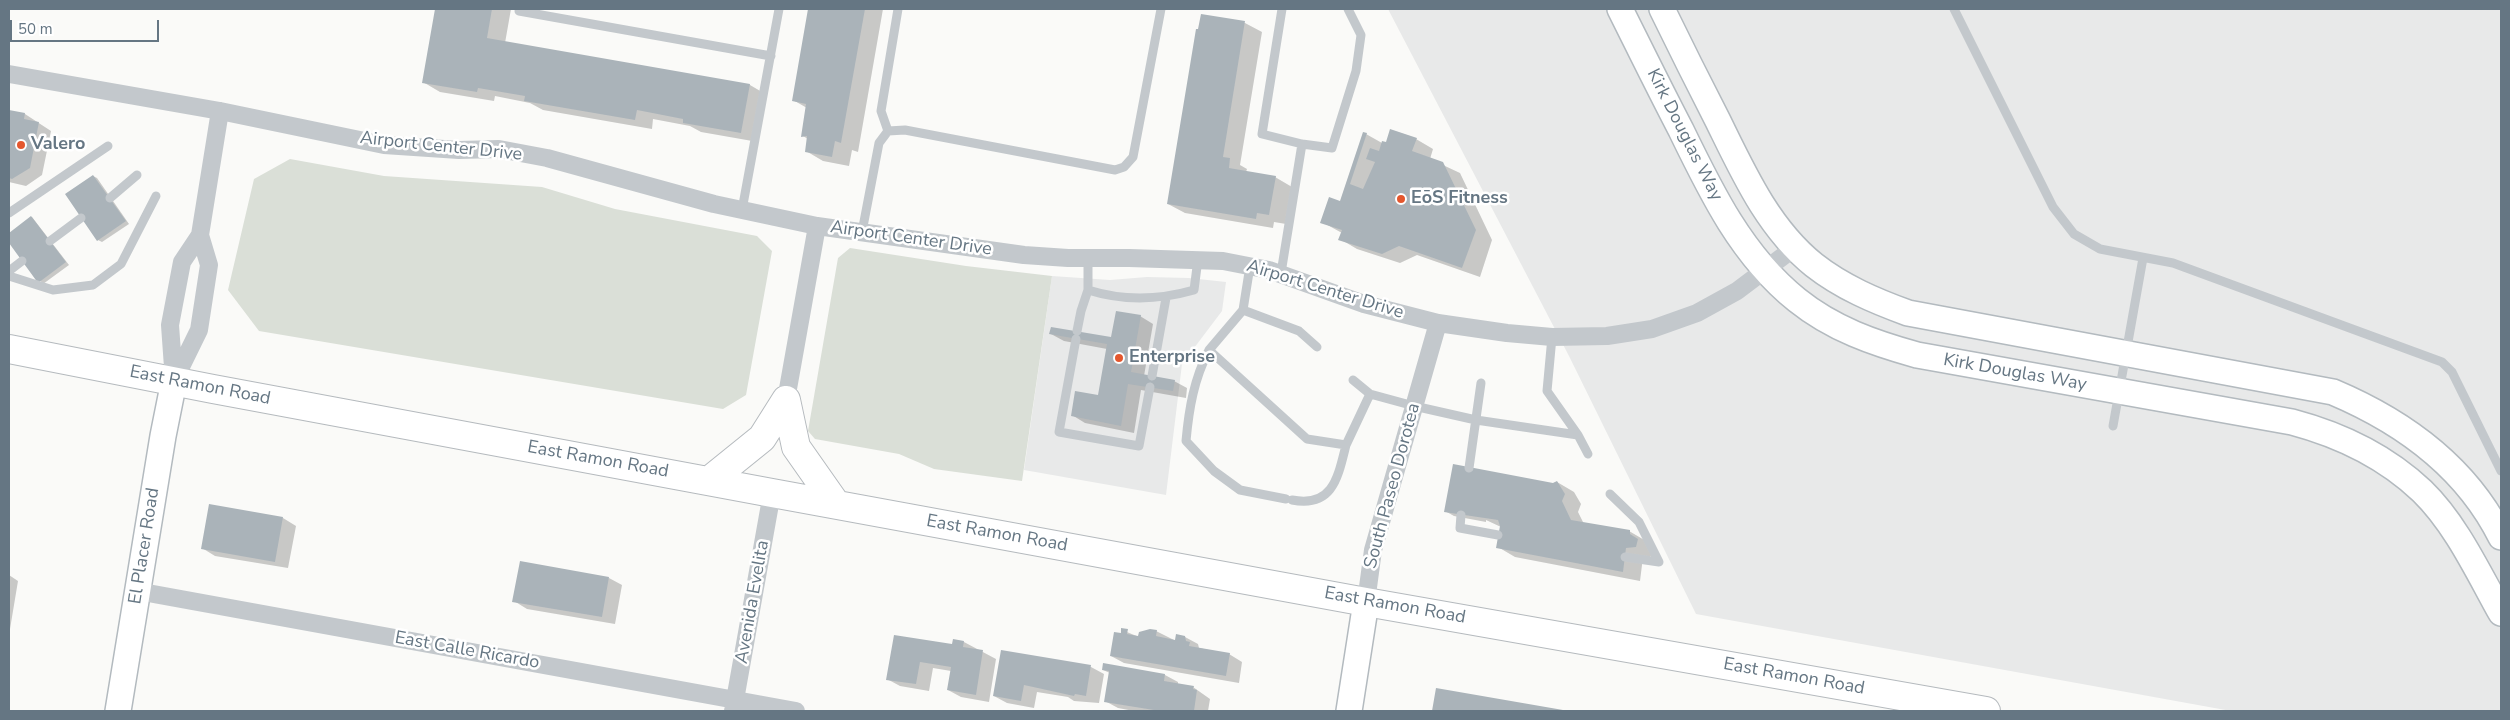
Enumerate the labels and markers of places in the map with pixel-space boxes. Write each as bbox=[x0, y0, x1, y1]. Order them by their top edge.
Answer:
place label: Valero bbox=[31, 134, 85, 156]
marker: Valero bbox=[15, 139, 27, 151]
place label: EōS Fitness bbox=[1411, 188, 1508, 210]
marker: EōS Fitness bbox=[1395, 193, 1407, 205]
place label: Enterprise bbox=[1129, 347, 1215, 369]
marker: Enterprise bbox=[1113, 352, 1125, 364]

